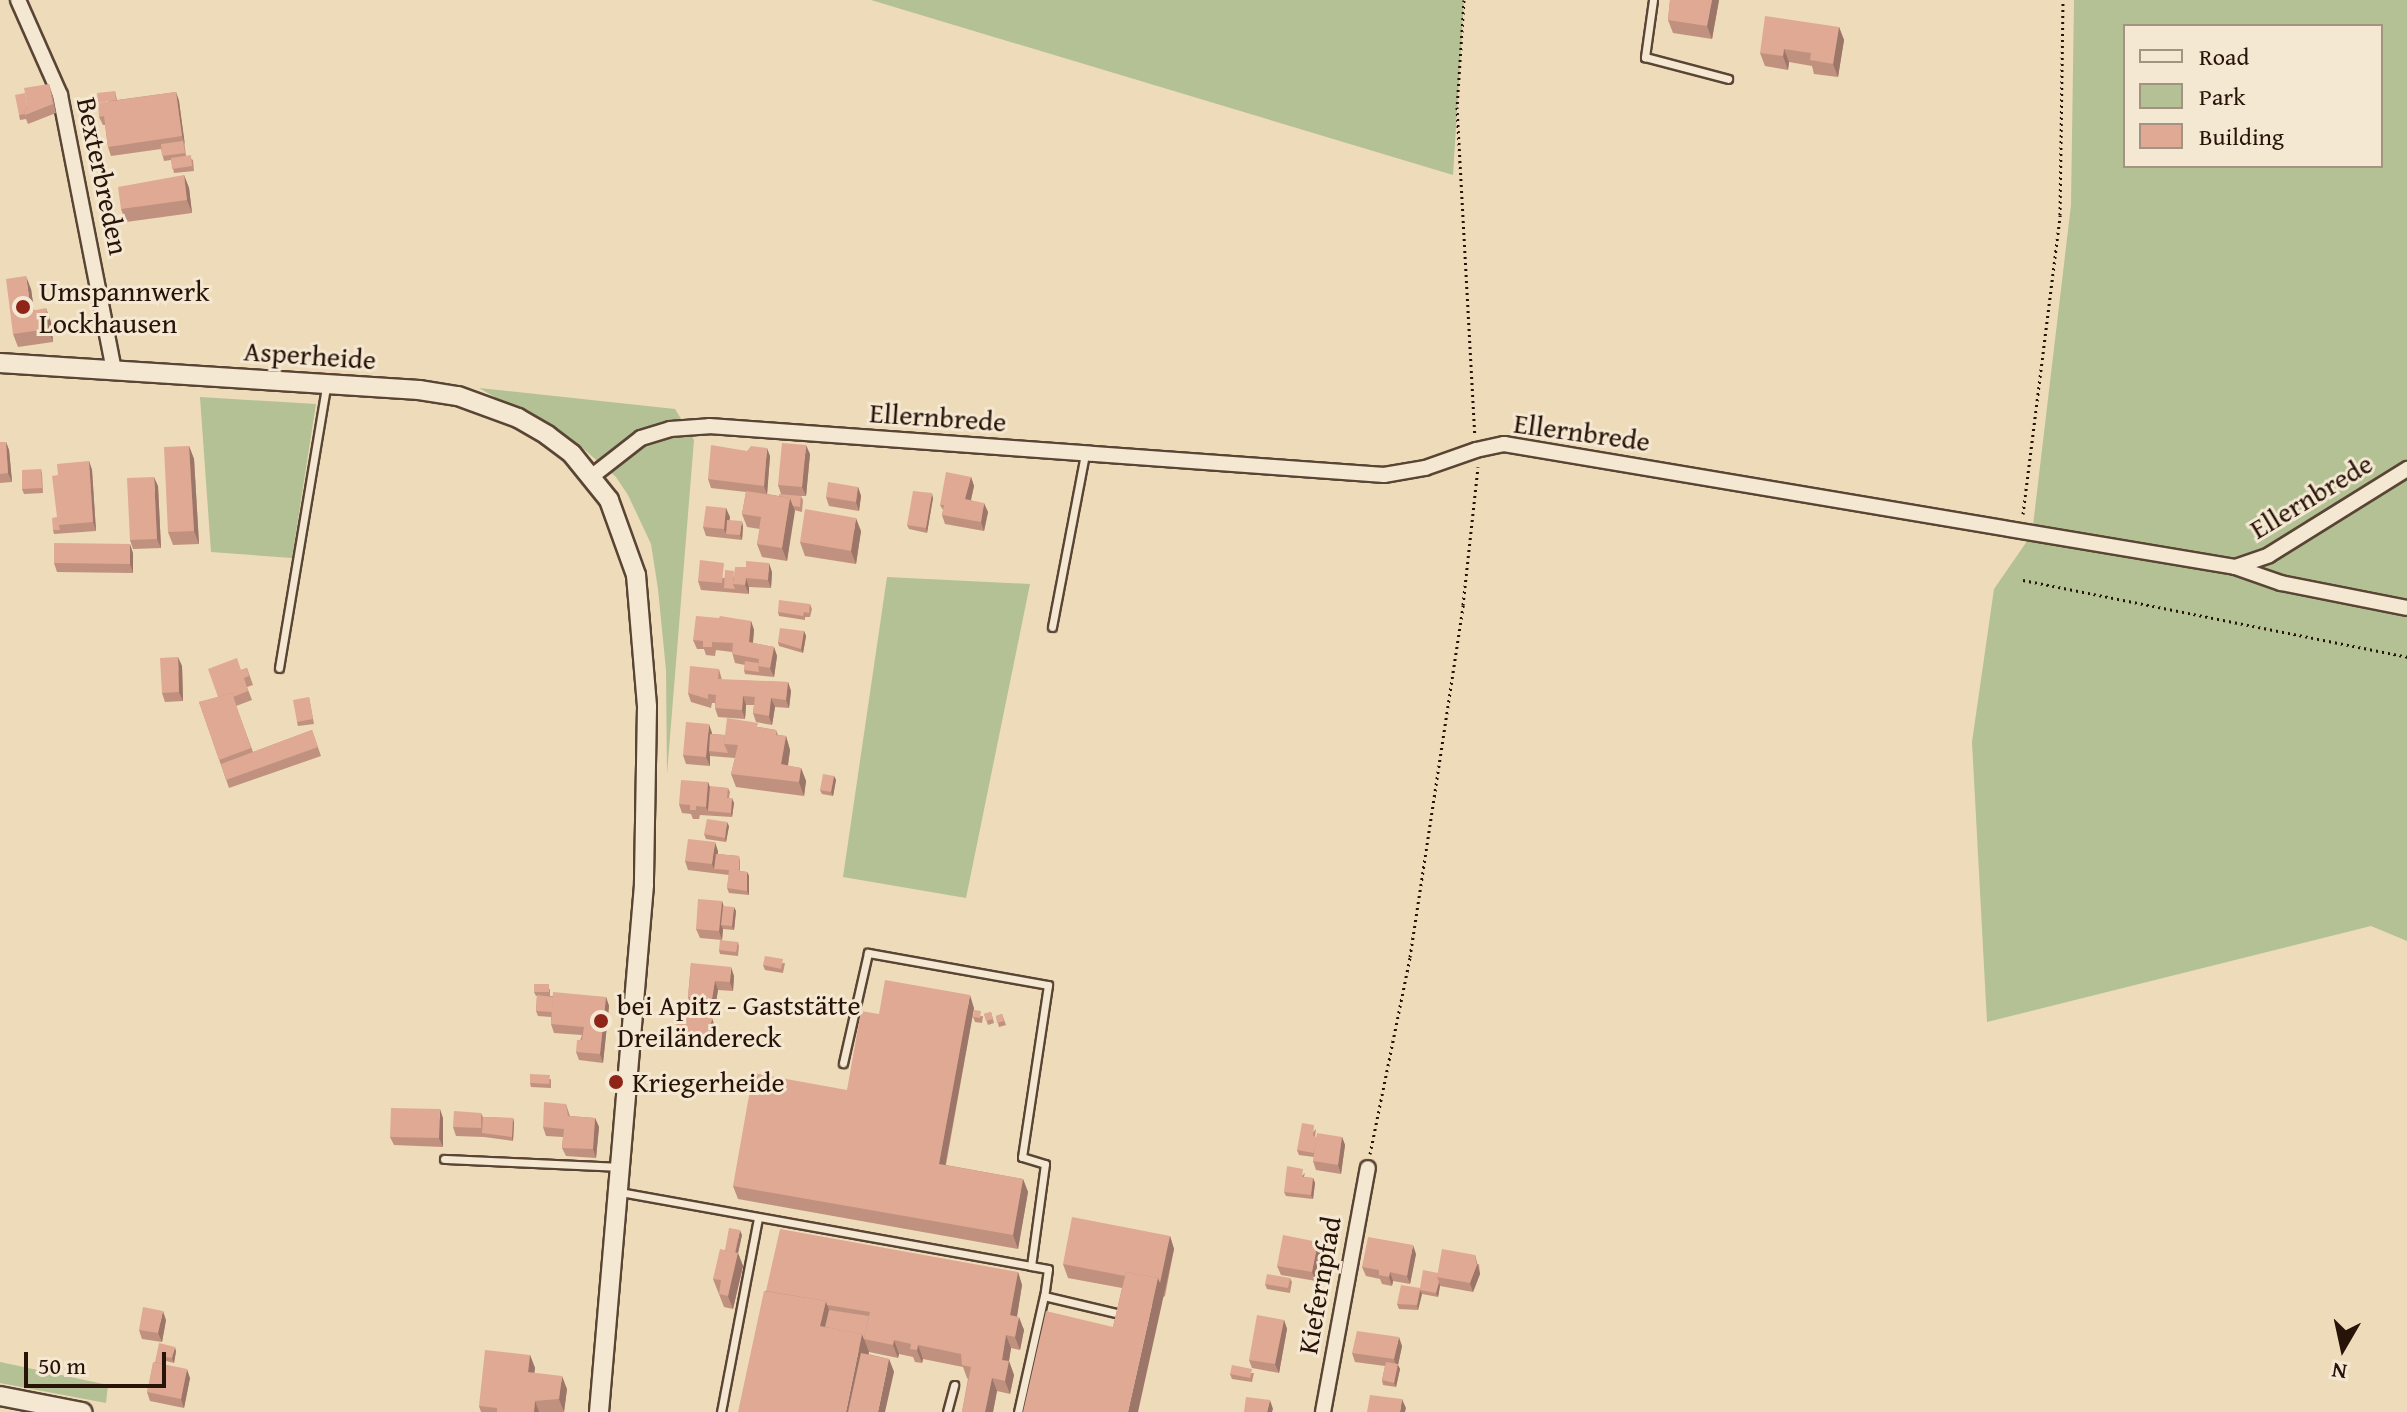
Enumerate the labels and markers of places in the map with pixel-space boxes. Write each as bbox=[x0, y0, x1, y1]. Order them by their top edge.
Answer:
place label: Umspannwerk Lockhausen bbox=[39, 274, 209, 340]
marker: Umspannwerk Lockhausen bbox=[14, 298, 32, 316]
place label: bei Apitz - Gaststätte Dreiländereck bbox=[617, 988, 861, 1054]
marker: bei Apitz - Gaststätte Dreiländereck bbox=[592, 1012, 610, 1030]
place label: Kriegerheide bbox=[632, 1065, 785, 1099]
marker: Kriegerheide bbox=[607, 1073, 625, 1091]

